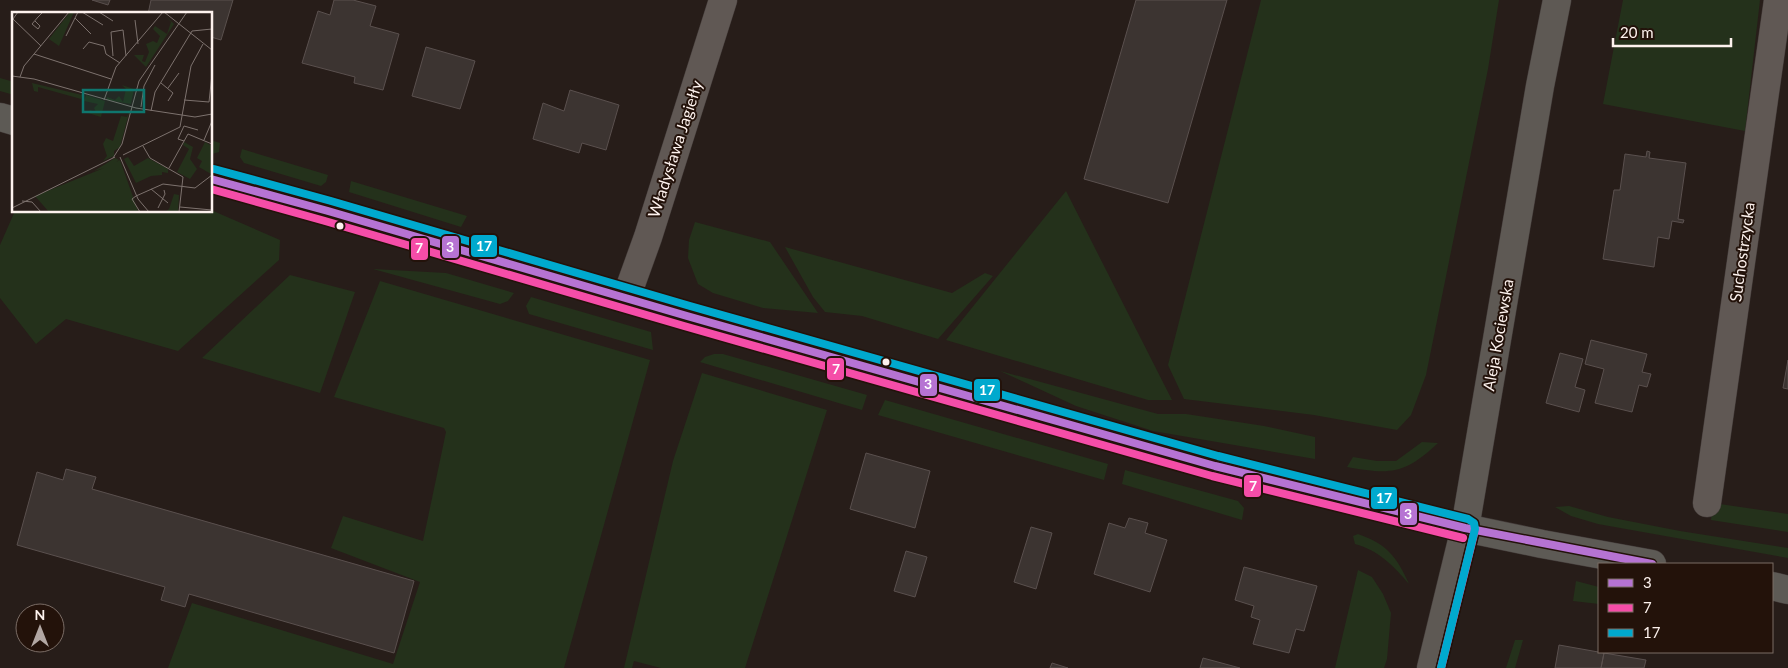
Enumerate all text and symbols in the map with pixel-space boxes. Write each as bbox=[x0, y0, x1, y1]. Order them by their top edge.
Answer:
inset map bbox=[12, 12, 212, 212]
scale bar bbox=[1613, 15, 1730, 47]
text: 20 m bbox=[1620, 23, 1654, 41]
street label: Władysława Jagiełły bbox=[643, 77, 706, 220]
street label: Suchostrzycka bbox=[1725, 201, 1758, 303]
unlabelled marker bbox=[335, 221, 345, 231]
line badge: 17 bbox=[470, 234, 498, 258]
line badge: 3 bbox=[441, 235, 460, 259]
line badge: 7 bbox=[410, 237, 429, 261]
text: 17 bbox=[476, 237, 492, 254]
text: 3 bbox=[446, 238, 454, 255]
text: 7 bbox=[415, 239, 423, 256]
street label: Aleja Kociewska bbox=[1478, 277, 1517, 392]
line badge: 7 bbox=[826, 357, 845, 381]
unlabelled marker bbox=[881, 357, 891, 367]
text: 7 bbox=[832, 360, 840, 377]
line badge: 3 bbox=[919, 373, 938, 397]
text: 3 bbox=[924, 375, 932, 392]
line badge: 17 bbox=[973, 378, 1001, 402]
text: 17 bbox=[979, 381, 995, 398]
line badge: 7 bbox=[1243, 474, 1262, 498]
text: 7 bbox=[1249, 477, 1257, 494]
line badge: 17 bbox=[1370, 486, 1398, 510]
text: 17 bbox=[1376, 489, 1392, 506]
line badge: 3 bbox=[1399, 502, 1418, 526]
text: 3 bbox=[1404, 505, 1412, 522]
legend bbox=[1598, 563, 1773, 653]
text: 3 bbox=[1643, 573, 1652, 591]
text: 7 bbox=[1643, 598, 1652, 616]
north arrow bbox=[15, 603, 65, 653]
text: N bbox=[35, 606, 45, 623]
text: 17 bbox=[1643, 623, 1661, 641]

